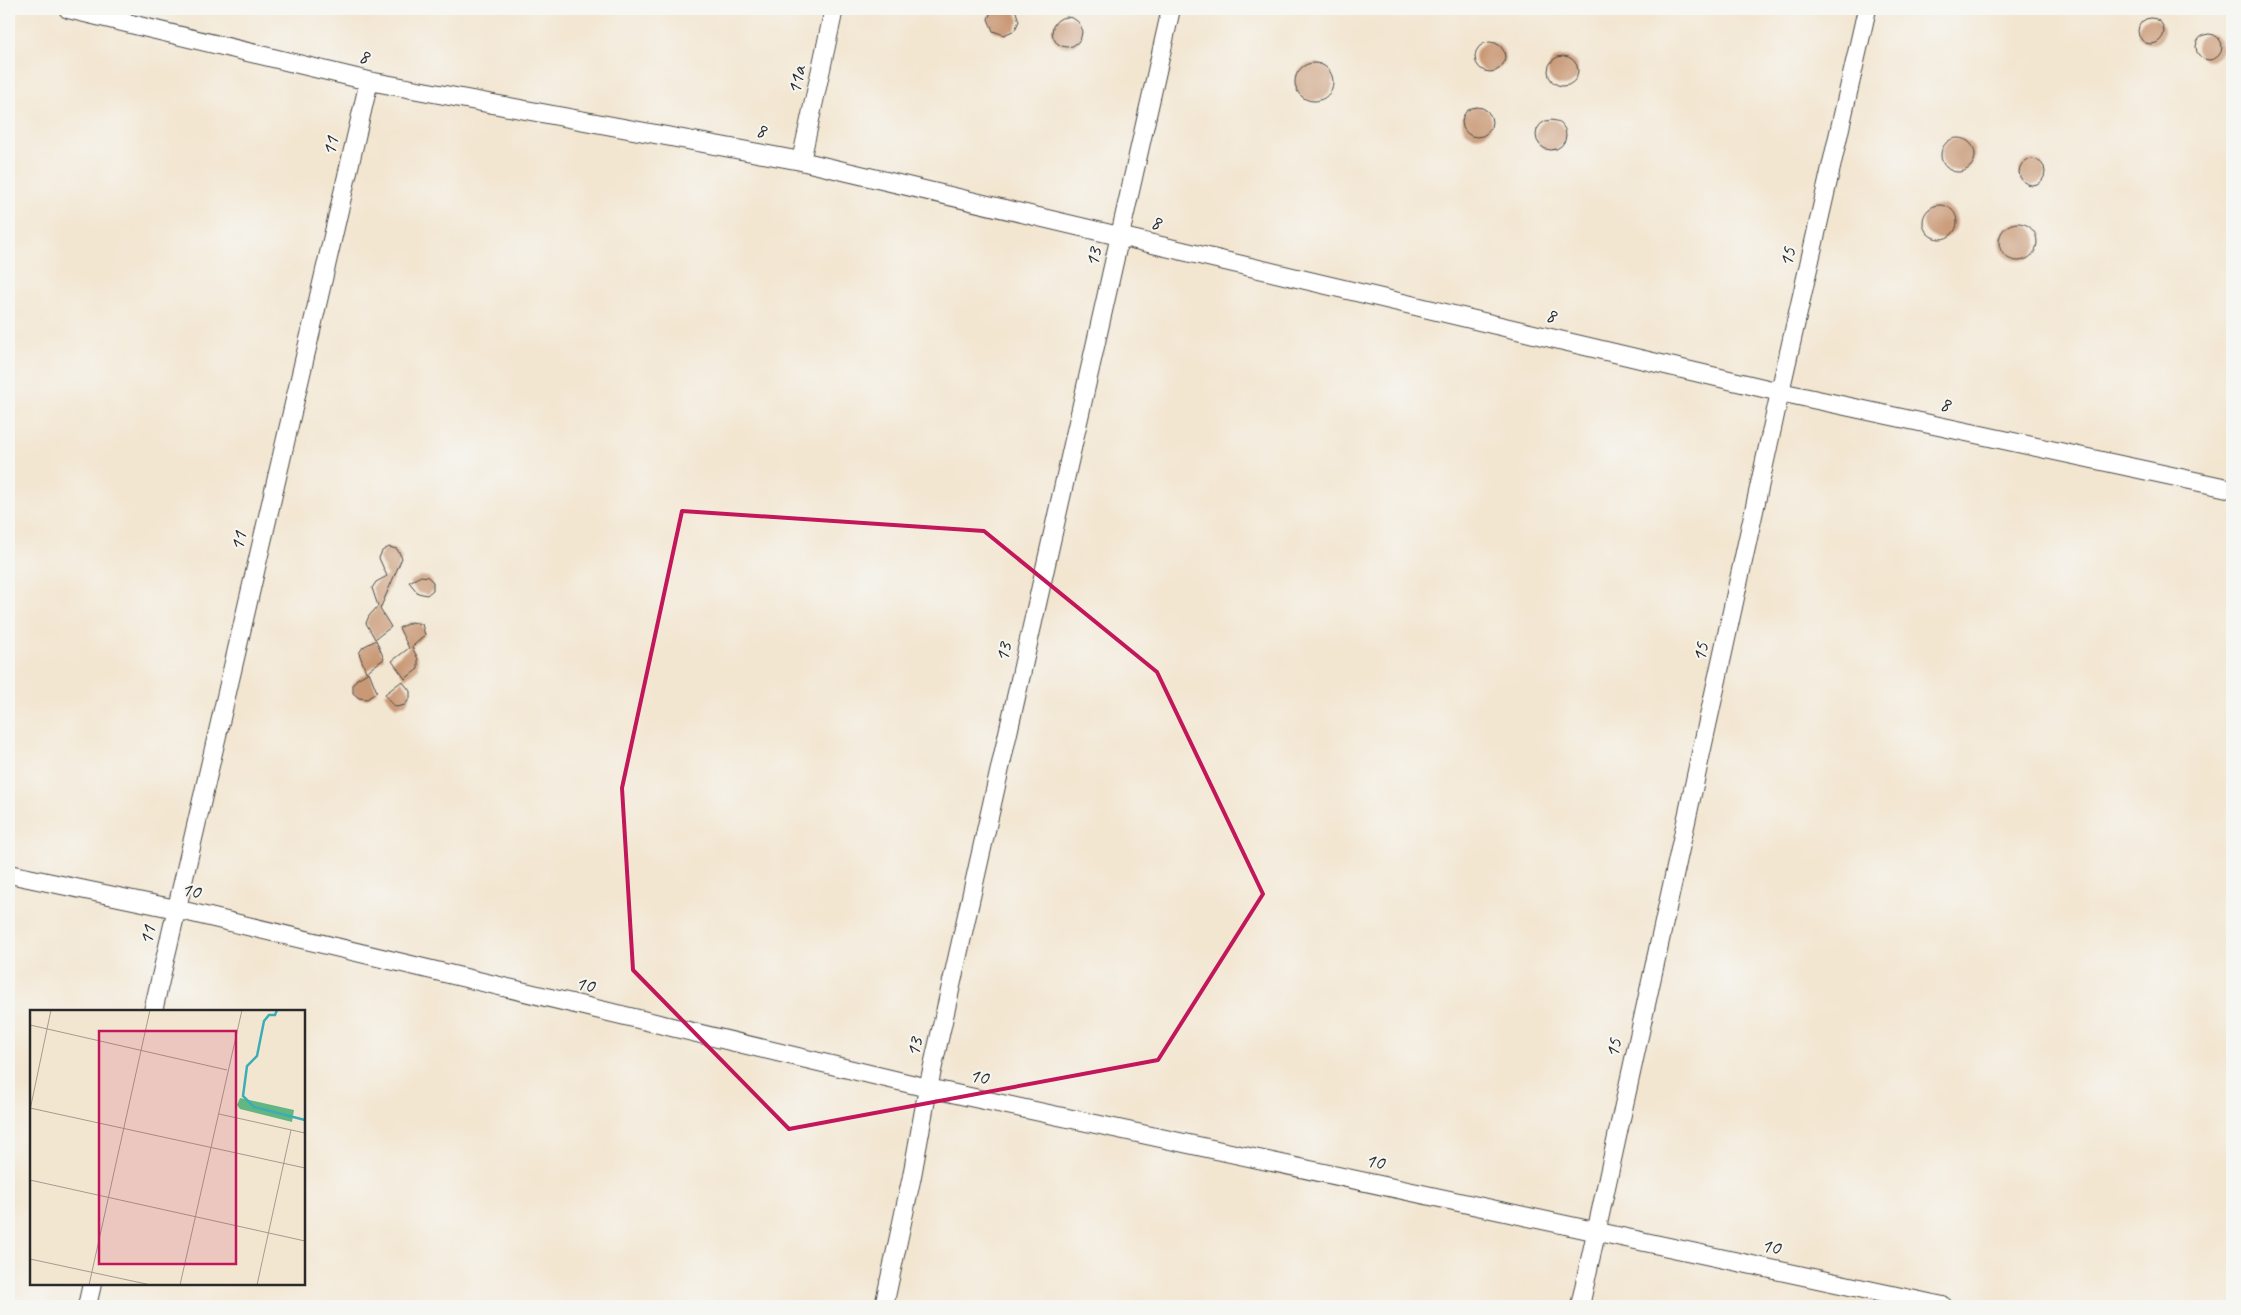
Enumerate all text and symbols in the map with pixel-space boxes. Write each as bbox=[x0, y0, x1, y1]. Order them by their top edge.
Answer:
street label: 8 bbox=[356, 42, 374, 70]
street label: 11a bbox=[780, 62, 812, 96]
street label: 8 bbox=[754, 116, 771, 144]
street label: 11 bbox=[315, 132, 345, 158]
street label: 8 bbox=[1148, 208, 1166, 236]
street label: 13 bbox=[1078, 243, 1108, 269]
street label: 15 bbox=[1772, 243, 1802, 269]
street label: 8 bbox=[1543, 301, 1561, 329]
street label: 8 bbox=[1938, 390, 1955, 418]
street label: 11 bbox=[223, 527, 253, 553]
street label: 13 bbox=[988, 638, 1018, 664]
street label: 15 bbox=[1685, 639, 1715, 664]
street label: 10 bbox=[179, 875, 205, 905]
street label: 11 bbox=[132, 921, 162, 947]
street label: 10 bbox=[573, 969, 599, 999]
inset map bbox=[30, 1010, 305, 1285]
street label: 13 bbox=[899, 1033, 929, 1059]
street label: 15 bbox=[1598, 1035, 1628, 1060]
street label: 10 bbox=[967, 1061, 992, 1091]
street label: 10 bbox=[1363, 1146, 1388, 1176]
street label: 10 bbox=[1759, 1231, 1784, 1261]

